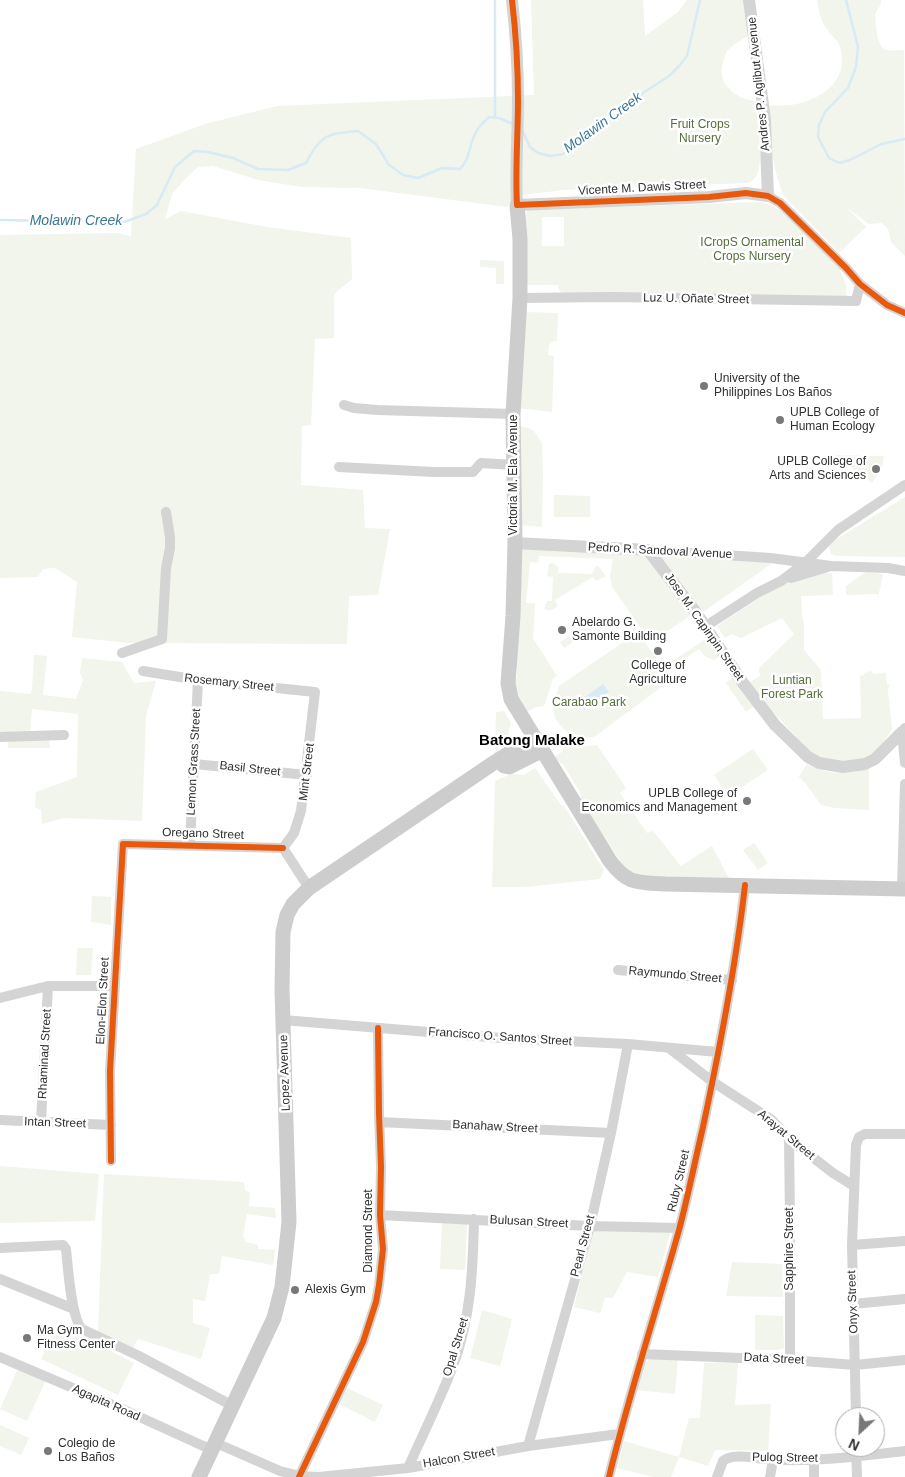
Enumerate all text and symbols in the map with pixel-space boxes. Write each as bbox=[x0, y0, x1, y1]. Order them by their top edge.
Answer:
street label: Andres P. Aglibut Avenue bbox=[745, 16, 773, 152]
water label: Molawin Creek bbox=[561, 89, 645, 157]
park label: Fruit Crops Nursery bbox=[670, 118, 730, 146]
street label: Vicente M. Dawis Street bbox=[578, 177, 706, 199]
water label: Molawin Creek bbox=[30, 213, 122, 229]
park label: ICropS Ornamental Crops Nursery bbox=[700, 236, 804, 264]
street label: Luz U. Oñate Street bbox=[643, 291, 749, 307]
place label: University of the Philippines Los Baños bbox=[714, 372, 832, 400]
marker: University of the Philippines Los Baños bbox=[698, 380, 710, 392]
place label: UPLB College of Human Ecology bbox=[790, 406, 879, 434]
marker: UPLB College of Human Ecology bbox=[774, 414, 786, 426]
street label: Victoria M. Ela Avenue bbox=[507, 415, 521, 535]
place label: UPLB College of Arts and Sciences bbox=[769, 455, 866, 483]
marker: UPLB College of Arts and Sciences bbox=[870, 463, 882, 475]
street label: Pedro R. Sandoval Avenue bbox=[587, 540, 733, 562]
street label: Jose M. Capinpin Street bbox=[661, 570, 747, 684]
place label: Abelardo G. Samonte Building bbox=[572, 616, 666, 644]
marker: Abelardo G. Samonte Building bbox=[556, 624, 568, 636]
marker: College of Agriculture bbox=[652, 645, 664, 657]
place label: College of Agriculture bbox=[629, 659, 687, 687]
street label: Rosemary Street bbox=[183, 671, 275, 695]
park label: Luntian Forest Park bbox=[761, 674, 823, 702]
park label: Carabao Park bbox=[552, 696, 626, 710]
street label: Lemon Grass Street bbox=[184, 708, 204, 816]
district label: Batong Malake bbox=[479, 732, 585, 750]
street label: Mint Street bbox=[296, 742, 318, 802]
street label: Basil Street bbox=[219, 759, 281, 779]
place label: UPLB College of Economics and Management bbox=[582, 787, 737, 815]
marker: UPLB College of Economics and Management bbox=[741, 795, 753, 807]
street label: Oregano Street bbox=[162, 825, 244, 843]
street label: Elon-Elon Street bbox=[94, 957, 112, 1045]
street label: Raymundo Street bbox=[628, 964, 722, 986]
street label: Rhaminad Street bbox=[35, 1009, 55, 1099]
street label: Francisco O. Santos Street bbox=[428, 1025, 572, 1049]
street label: Lopez Avenue bbox=[276, 1035, 294, 1111]
street label: Arayat Street bbox=[755, 1107, 817, 1163]
street label: Intan Street bbox=[24, 1115, 86, 1131]
street label: Banahaw Street bbox=[452, 1118, 538, 1136]
street label: Ruby Street bbox=[665, 1149, 693, 1213]
street label: Diamond Street bbox=[362, 1189, 376, 1273]
street label: Sapphire Street bbox=[783, 1207, 797, 1291]
street label: Bulusan Street bbox=[489, 1213, 569, 1231]
street label: Pearl Street bbox=[568, 1214, 598, 1278]
street label: Onyx Street bbox=[845, 1270, 861, 1334]
place label: Alexis Gym bbox=[305, 1283, 366, 1297]
marker: Alexis Gym bbox=[289, 1284, 301, 1296]
street label: Opal Street bbox=[440, 1316, 472, 1378]
place label: Ma Gym Fitness Center bbox=[37, 1324, 115, 1352]
marker: Ma Gym Fitness Center bbox=[21, 1332, 33, 1344]
street label: Data Street bbox=[743, 1350, 805, 1368]
street label: Agapita Road bbox=[70, 1382, 142, 1424]
north arrow bbox=[835, 1407, 885, 1457]
text: N bbox=[846, 1435, 862, 1454]
place label: Colegio de Los Baños bbox=[58, 1437, 115, 1465]
marker: Colegio de Los Baños bbox=[42, 1445, 54, 1457]
street label: Halcon Street bbox=[422, 1445, 496, 1471]
street label: Pulog Street bbox=[752, 1450, 818, 1466]

